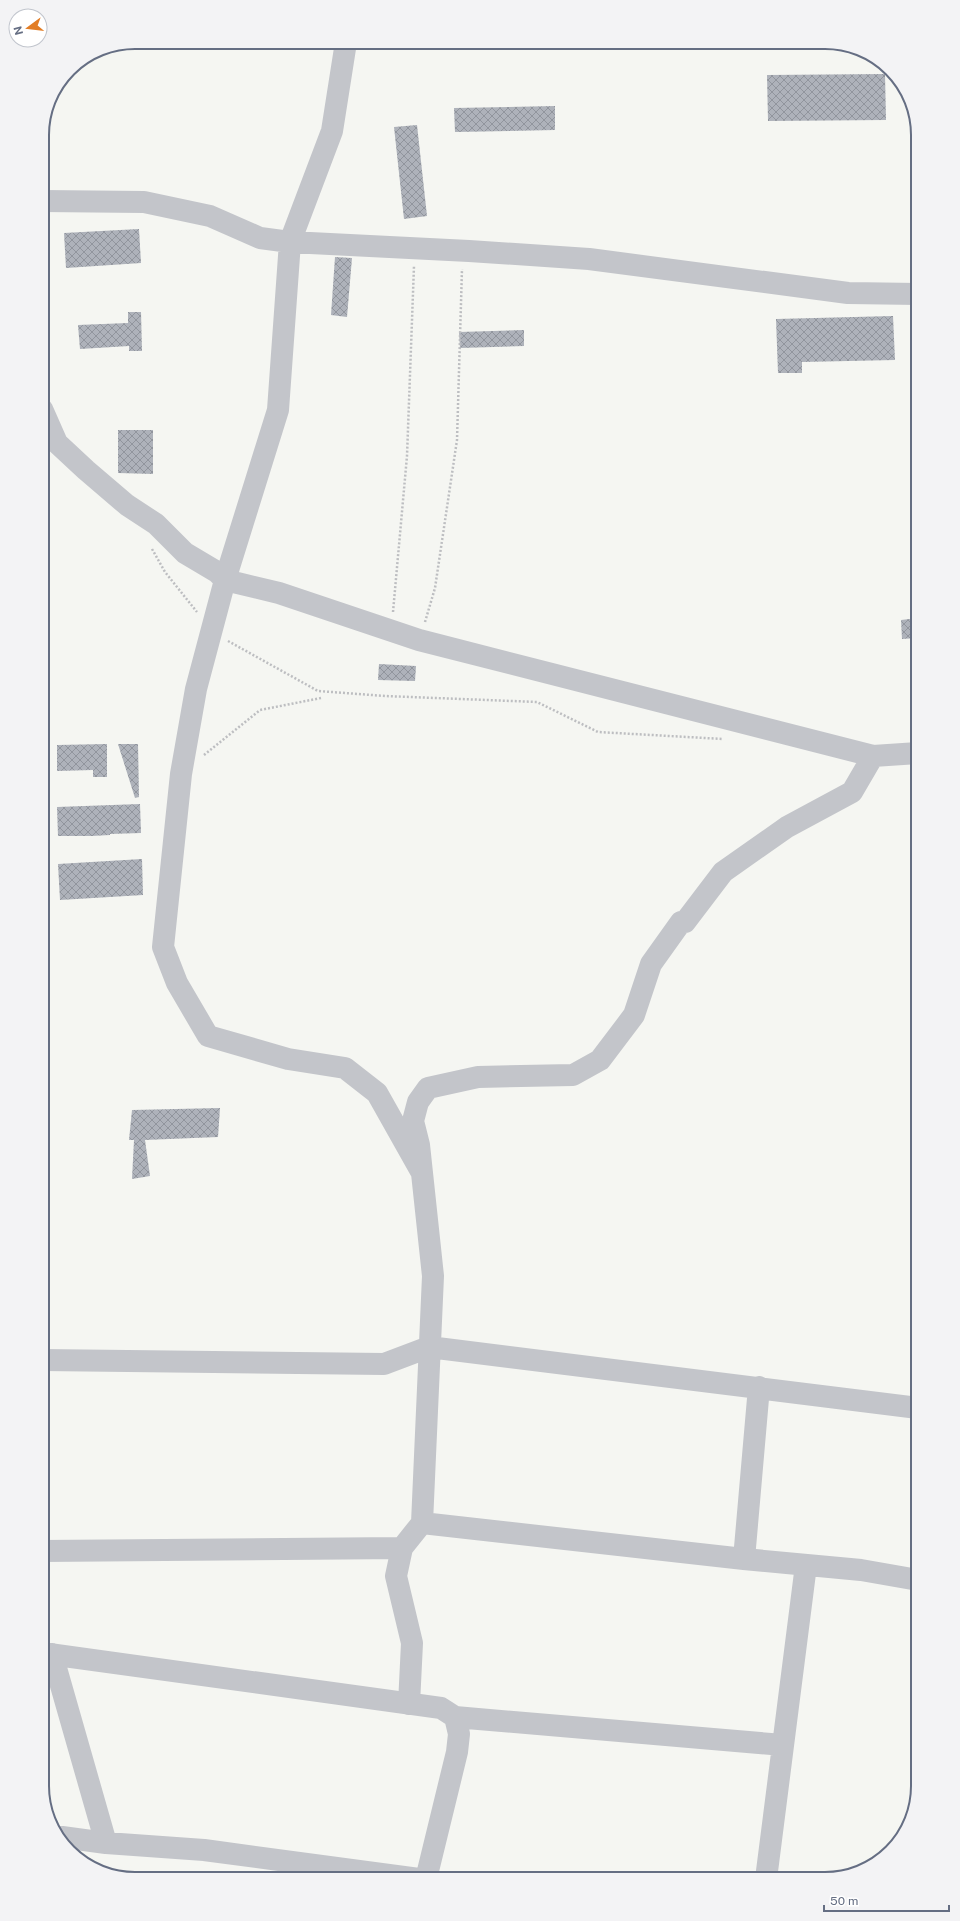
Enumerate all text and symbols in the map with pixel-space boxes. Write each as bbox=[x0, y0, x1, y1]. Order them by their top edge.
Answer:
north arrow bbox=[8, 8, 48, 48]
text: N bbox=[11, 25, 25, 36]
scale bar bbox=[824, 1887, 949, 1913]
text: 50 m bbox=[830, 1894, 858, 1908]

